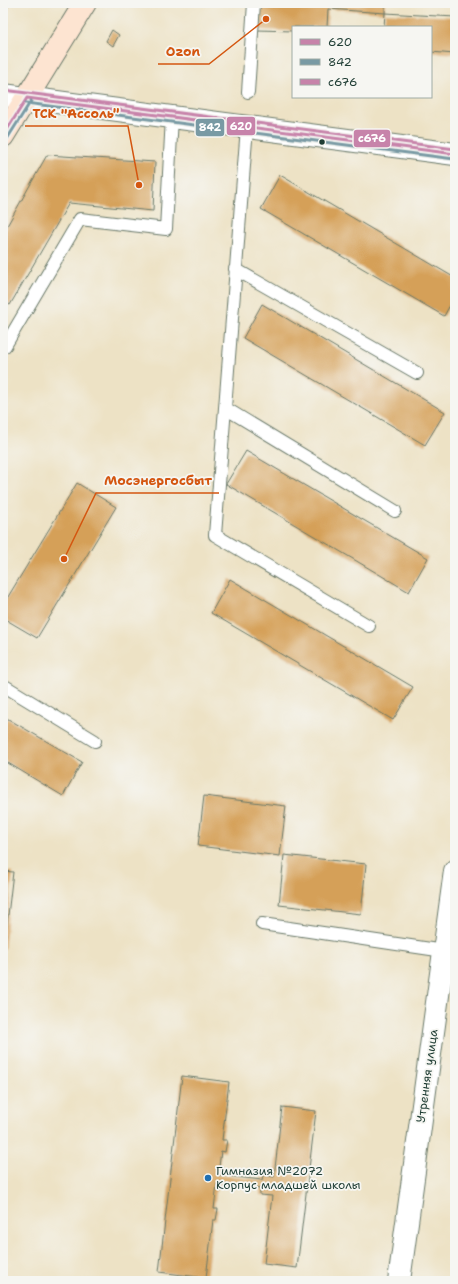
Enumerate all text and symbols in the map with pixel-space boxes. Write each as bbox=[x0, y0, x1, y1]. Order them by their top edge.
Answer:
legend bbox=[292, 26, 432, 98]
text: 620 bbox=[328, 34, 352, 50]
callout: Ozon bbox=[158, 39, 209, 64]
text: Ozon bbox=[166, 43, 200, 60]
text: 842 bbox=[328, 54, 352, 70]
text: с676 bbox=[328, 74, 357, 90]
callout: ТСК "Ассоль" bbox=[25, 101, 128, 126]
text: ТСК "Ассоль" bbox=[32, 105, 120, 122]
line badge: 620 bbox=[226, 116, 256, 136]
line badge: 842 bbox=[195, 118, 225, 137]
text: 620 bbox=[230, 119, 253, 134]
text: 842 bbox=[199, 120, 221, 135]
line badge: с676 bbox=[353, 129, 391, 148]
text: с676 bbox=[358, 131, 386, 146]
unlabelled marker bbox=[317, 137, 327, 147]
callout: Мосэнергосбыт bbox=[96, 468, 219, 493]
text: Мосэнергосбыт bbox=[104, 472, 212, 489]
street label: Утренняя улица bbox=[413, 1028, 442, 1124]
place label: Гимназия №2072 Корпус младшей школы bbox=[216, 1163, 361, 1193]
marker: Гимназия №2072 Корпус младшей школы bbox=[203, 1173, 213, 1183]

